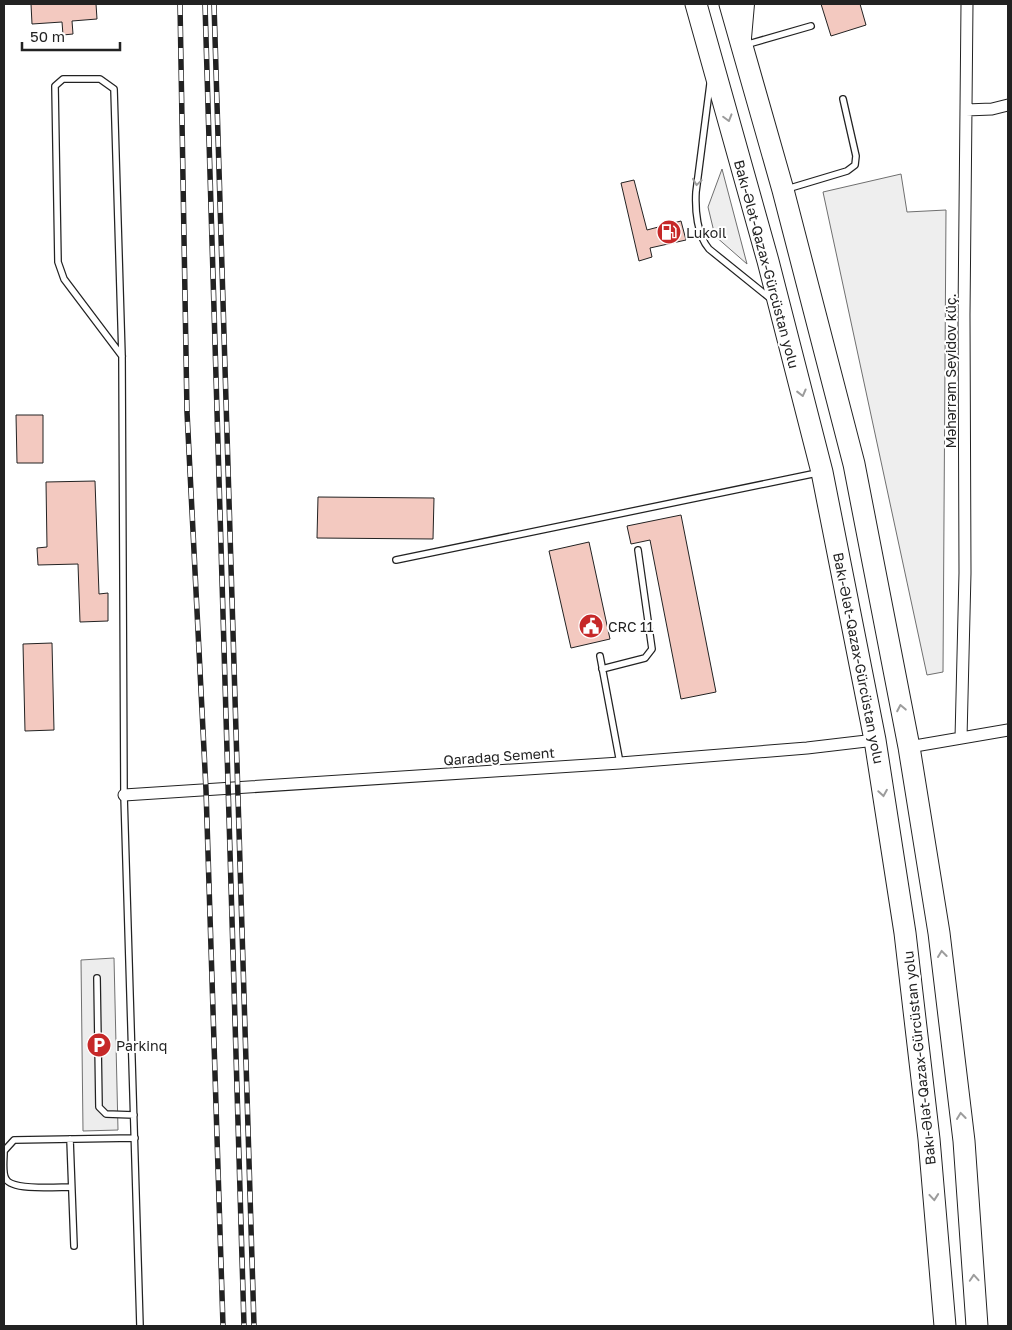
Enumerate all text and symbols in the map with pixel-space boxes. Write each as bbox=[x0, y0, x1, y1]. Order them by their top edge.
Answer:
scale bar bbox=[22, 20, 120, 52]
text: 50 m bbox=[30, 27, 65, 45]
one-way arrow bbox=[722, 114, 732, 122]
street label: Bakı-Ələt-Qazax-Gürcüstan yolu bbox=[731, 158, 803, 370]
one-way arrow bbox=[692, 179, 703, 187]
fuel station icon: Lukoil bbox=[656, 219, 682, 245]
place label: Lukoil bbox=[686, 224, 726, 241]
street label: Məhərrəm Seyidov küç. bbox=[942, 293, 959, 449]
one-way arrow bbox=[796, 389, 807, 398]
street label: Bakı-Ələt-Qazax-Gürcüstan yolu bbox=[830, 551, 888, 765]
public building icon: CRC 11 bbox=[578, 613, 604, 639]
place label: CRC 11 bbox=[608, 618, 654, 635]
one-way arrow bbox=[897, 703, 907, 712]
street label: Qaradağ Sement bbox=[443, 744, 555, 768]
one-way arrow bbox=[877, 789, 888, 797]
street label: Bakı-Ələt-Qazax-Gürcüstan yolu bbox=[899, 950, 939, 1166]
one-way arrow bbox=[937, 950, 948, 958]
parking icon: Parkinq bbox=[86, 1032, 112, 1058]
place label: Parkinq bbox=[116, 1037, 167, 1054]
one-way arrow bbox=[956, 1111, 967, 1119]
one-way arrow bbox=[928, 1193, 939, 1201]
one-way arrow bbox=[968, 1273, 979, 1281]

